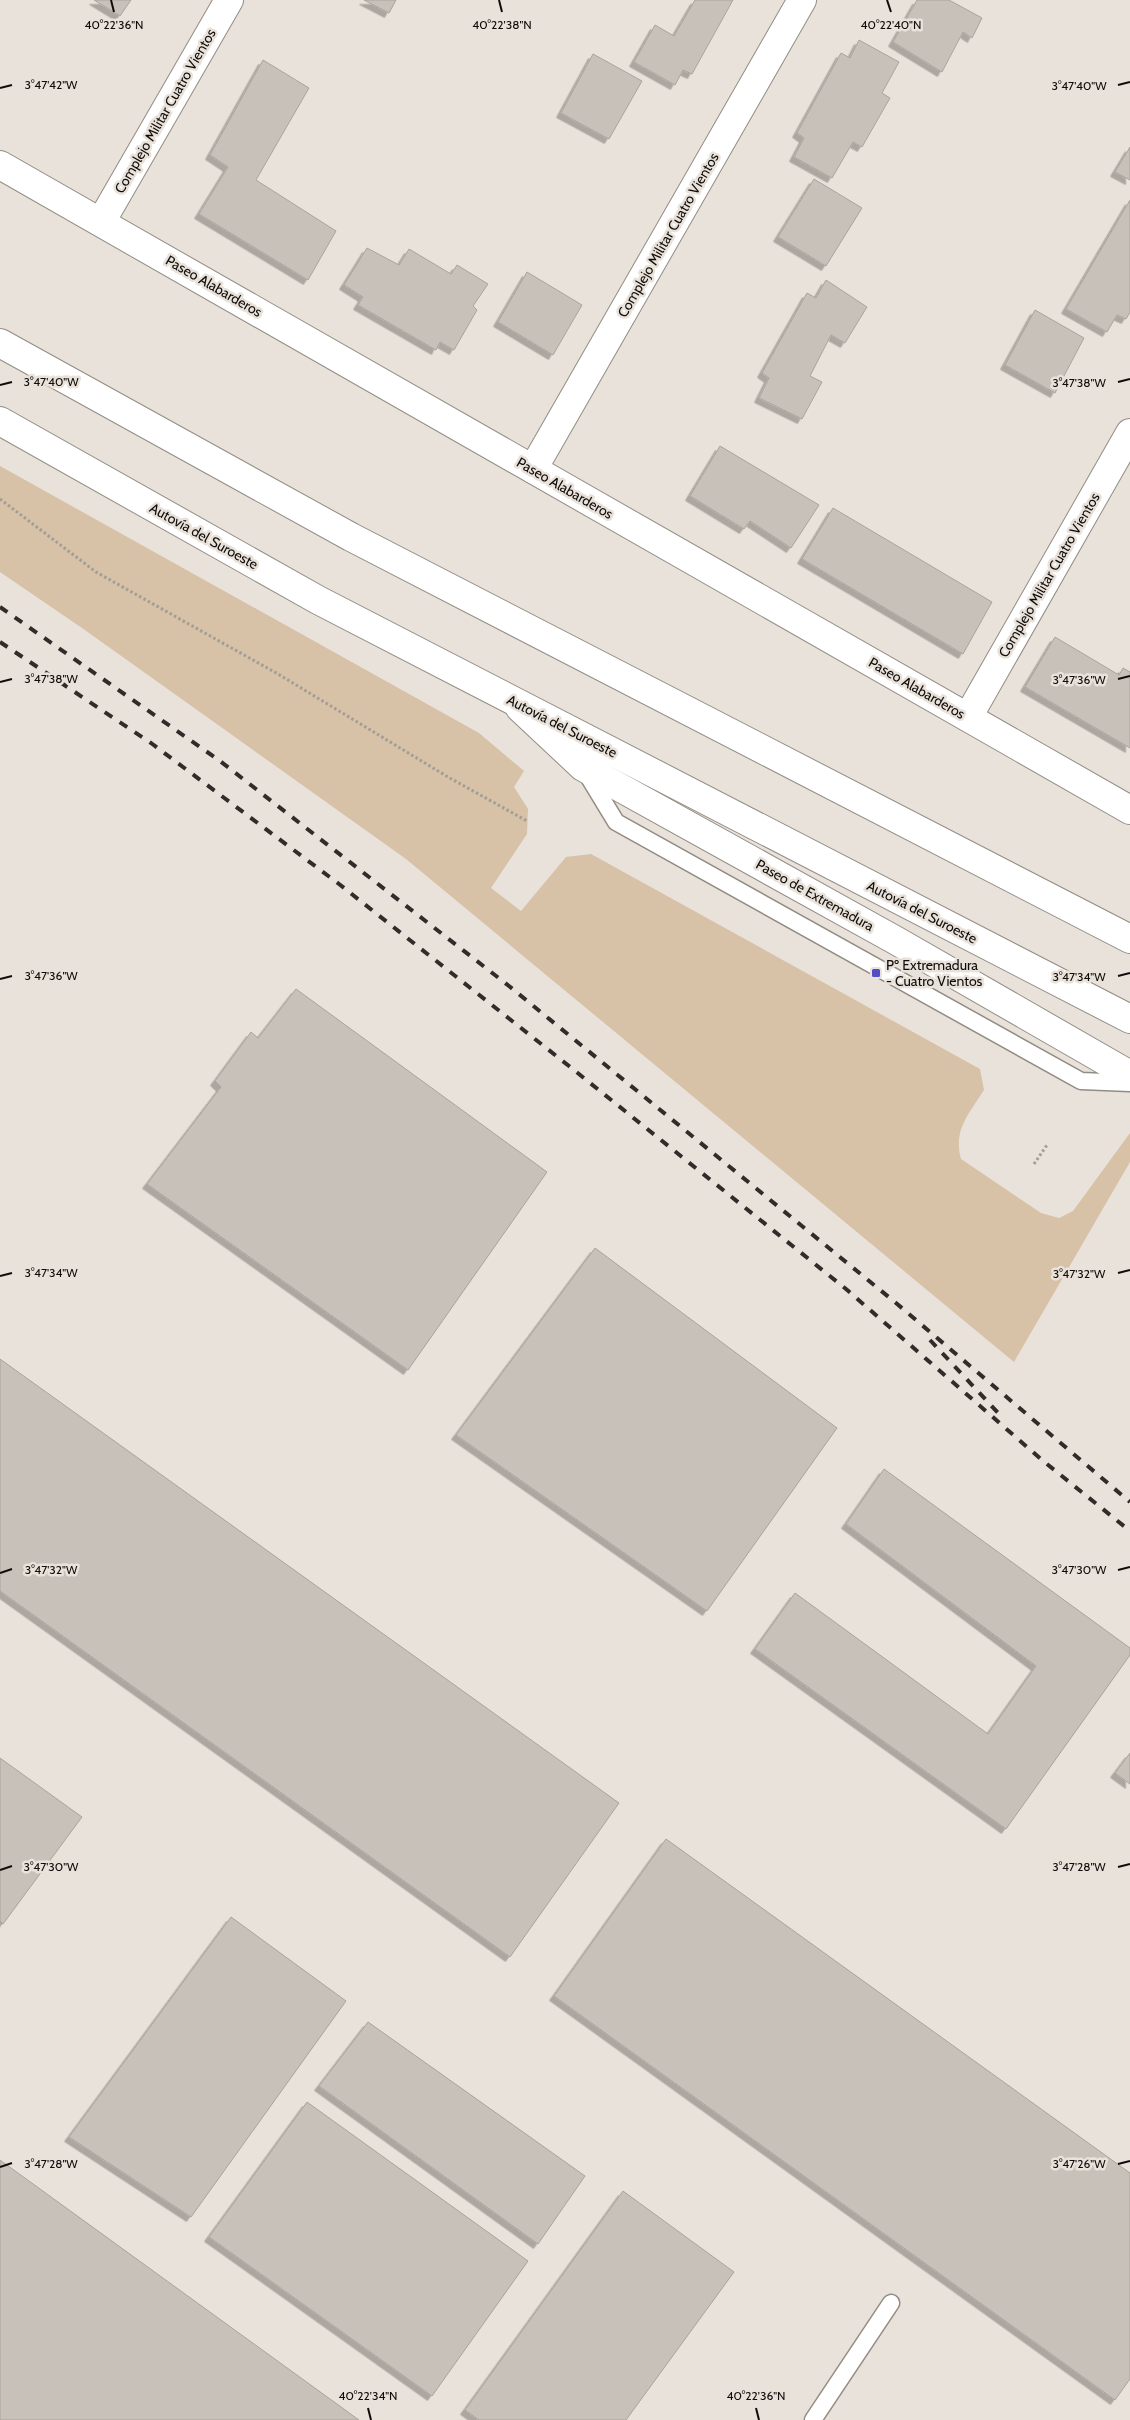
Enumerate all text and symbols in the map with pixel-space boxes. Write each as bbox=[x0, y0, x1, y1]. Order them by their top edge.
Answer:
text: 40°22'36"N bbox=[84, 17, 144, 32]
text: 40°22'38"N bbox=[472, 17, 532, 32]
text: 40°22'40"N bbox=[861, 17, 921, 32]
street label: Complejo Militar Cuatro Vientos bbox=[110, 25, 220, 197]
text: 3°47'42"W bbox=[25, 77, 78, 92]
text: 3°47'40"W bbox=[1052, 78, 1107, 93]
street label: Complejo Militar Cuatro Vientos bbox=[613, 149, 723, 321]
street label: Paseo Alabarderos bbox=[163, 251, 266, 321]
text: 3°47'40"W bbox=[24, 374, 79, 389]
text: 3°47'38"W bbox=[1052, 375, 1106, 390]
street label: Paseo Alabarderos bbox=[514, 453, 617, 523]
street label: Complejo Militar Cuatro Vientos bbox=[994, 489, 1104, 661]
street label: Autovía del Suroeste bbox=[147, 499, 261, 573]
street label: Paseo Alabarderos bbox=[866, 653, 969, 723]
text: 3°47'38"W bbox=[24, 671, 78, 686]
text: 3°47'36"W bbox=[1052, 672, 1106, 687]
street label: Autovía del Suroeste bbox=[504, 690, 620, 762]
street label: Paseo de Extremadura bbox=[753, 855, 877, 935]
street label: Autovía del Suroeste bbox=[864, 876, 980, 948]
place label: Pº Extremadura - Cuatro Vientos bbox=[886, 956, 983, 990]
marker: Pº Extremadura - Cuatro Vientos bbox=[870, 967, 882, 979]
text: 3°47'36"W bbox=[24, 968, 78, 983]
text: 3°47'34"W bbox=[1052, 969, 1106, 984]
text: 3°47'34"W bbox=[24, 1265, 78, 1280]
text: 3°47'32"W bbox=[1053, 1266, 1106, 1281]
text: 3°47'32"W bbox=[25, 1562, 78, 1577]
text: 3°47'30"W bbox=[1052, 1562, 1107, 1577]
text: 3°47'30"W bbox=[24, 1859, 79, 1874]
text: 3°47'28"W bbox=[1052, 1859, 1106, 1874]
text: 3°47'28"W bbox=[24, 2156, 78, 2171]
text: 3°47'26"W bbox=[1052, 2156, 1106, 2171]
text: 40°22'34"N bbox=[338, 2388, 398, 2403]
text: 40°22'36"N bbox=[726, 2388, 786, 2403]

